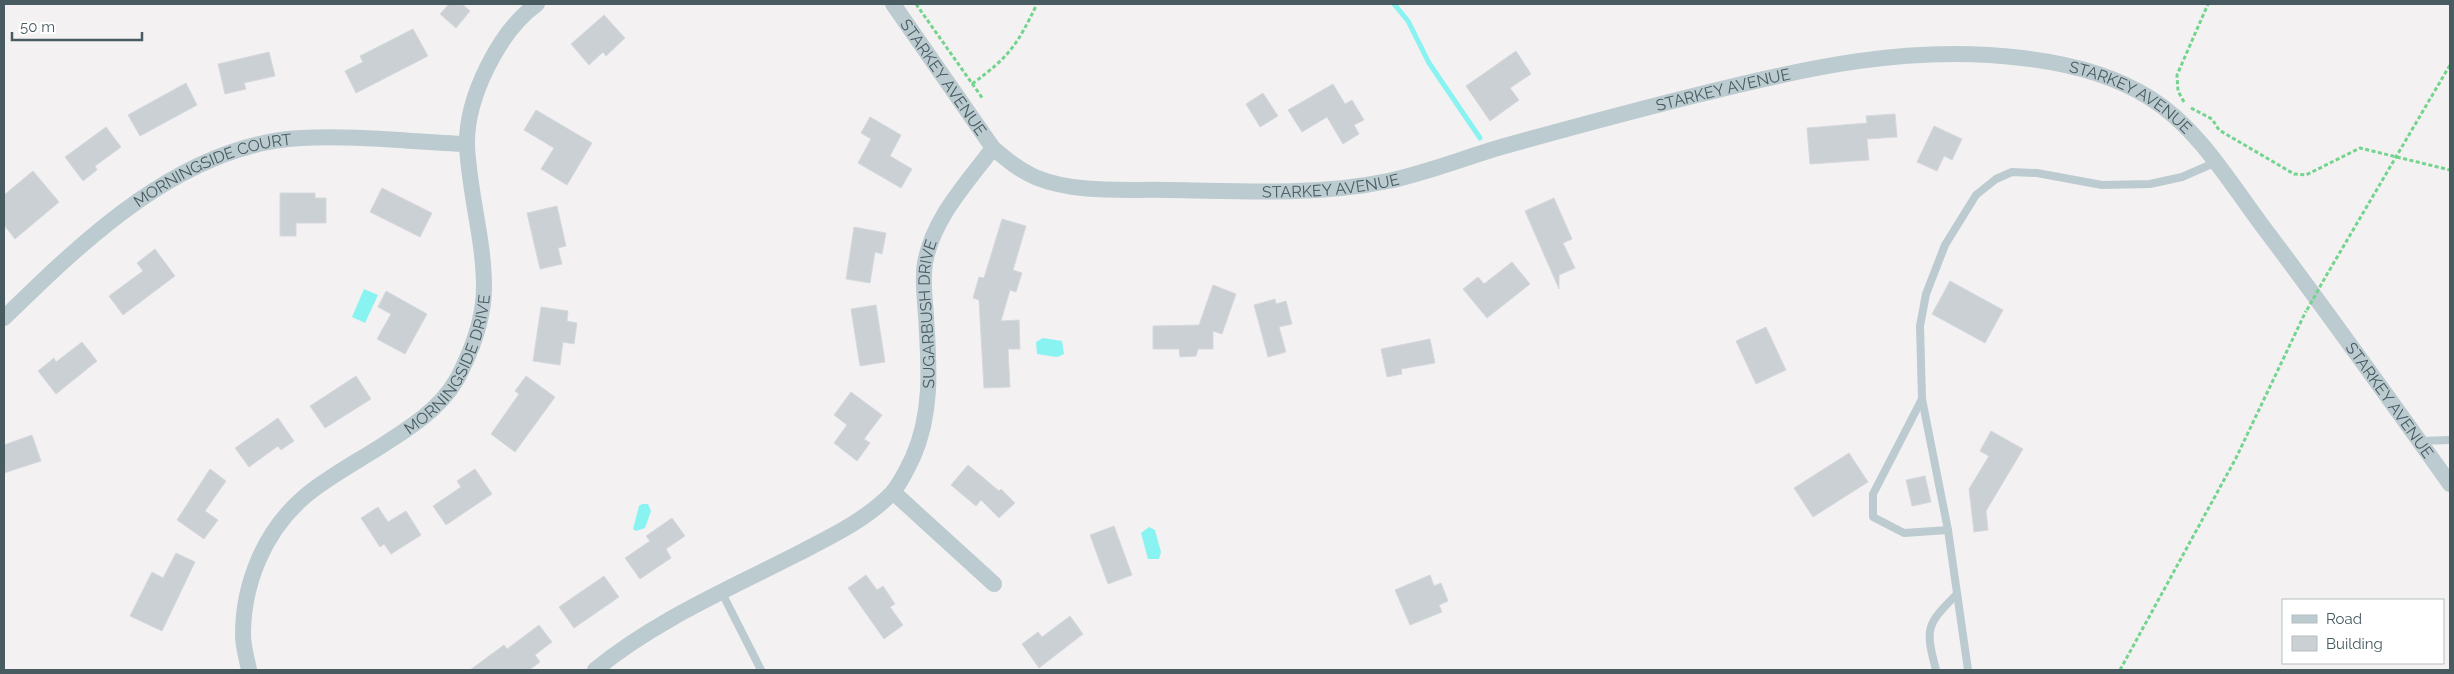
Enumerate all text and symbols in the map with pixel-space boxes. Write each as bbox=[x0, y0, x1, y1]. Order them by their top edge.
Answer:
scale bar bbox=[12, 10, 142, 42]
street label: STARKEY AVENUE bbox=[897, 15, 991, 139]
text: 50 m bbox=[20, 18, 55, 36]
street label: STARKEY AVENUE bbox=[2067, 57, 2196, 137]
street label: STARKEY AVENUE bbox=[1654, 64, 1792, 115]
street label: MORNINGSIDE COURT bbox=[130, 129, 292, 211]
street label: STARKEY AVENUE bbox=[1262, 169, 1401, 201]
street label: SUGARBUSH DRIVE bbox=[914, 237, 940, 389]
street label: MORNINGSIDE DRIVE bbox=[400, 293, 493, 438]
street label: STARKEY AVENUE bbox=[2342, 338, 2438, 462]
legend bbox=[2282, 599, 2444, 664]
text: Road bbox=[2326, 610, 2362, 628]
text: Building bbox=[2326, 635, 2383, 653]

